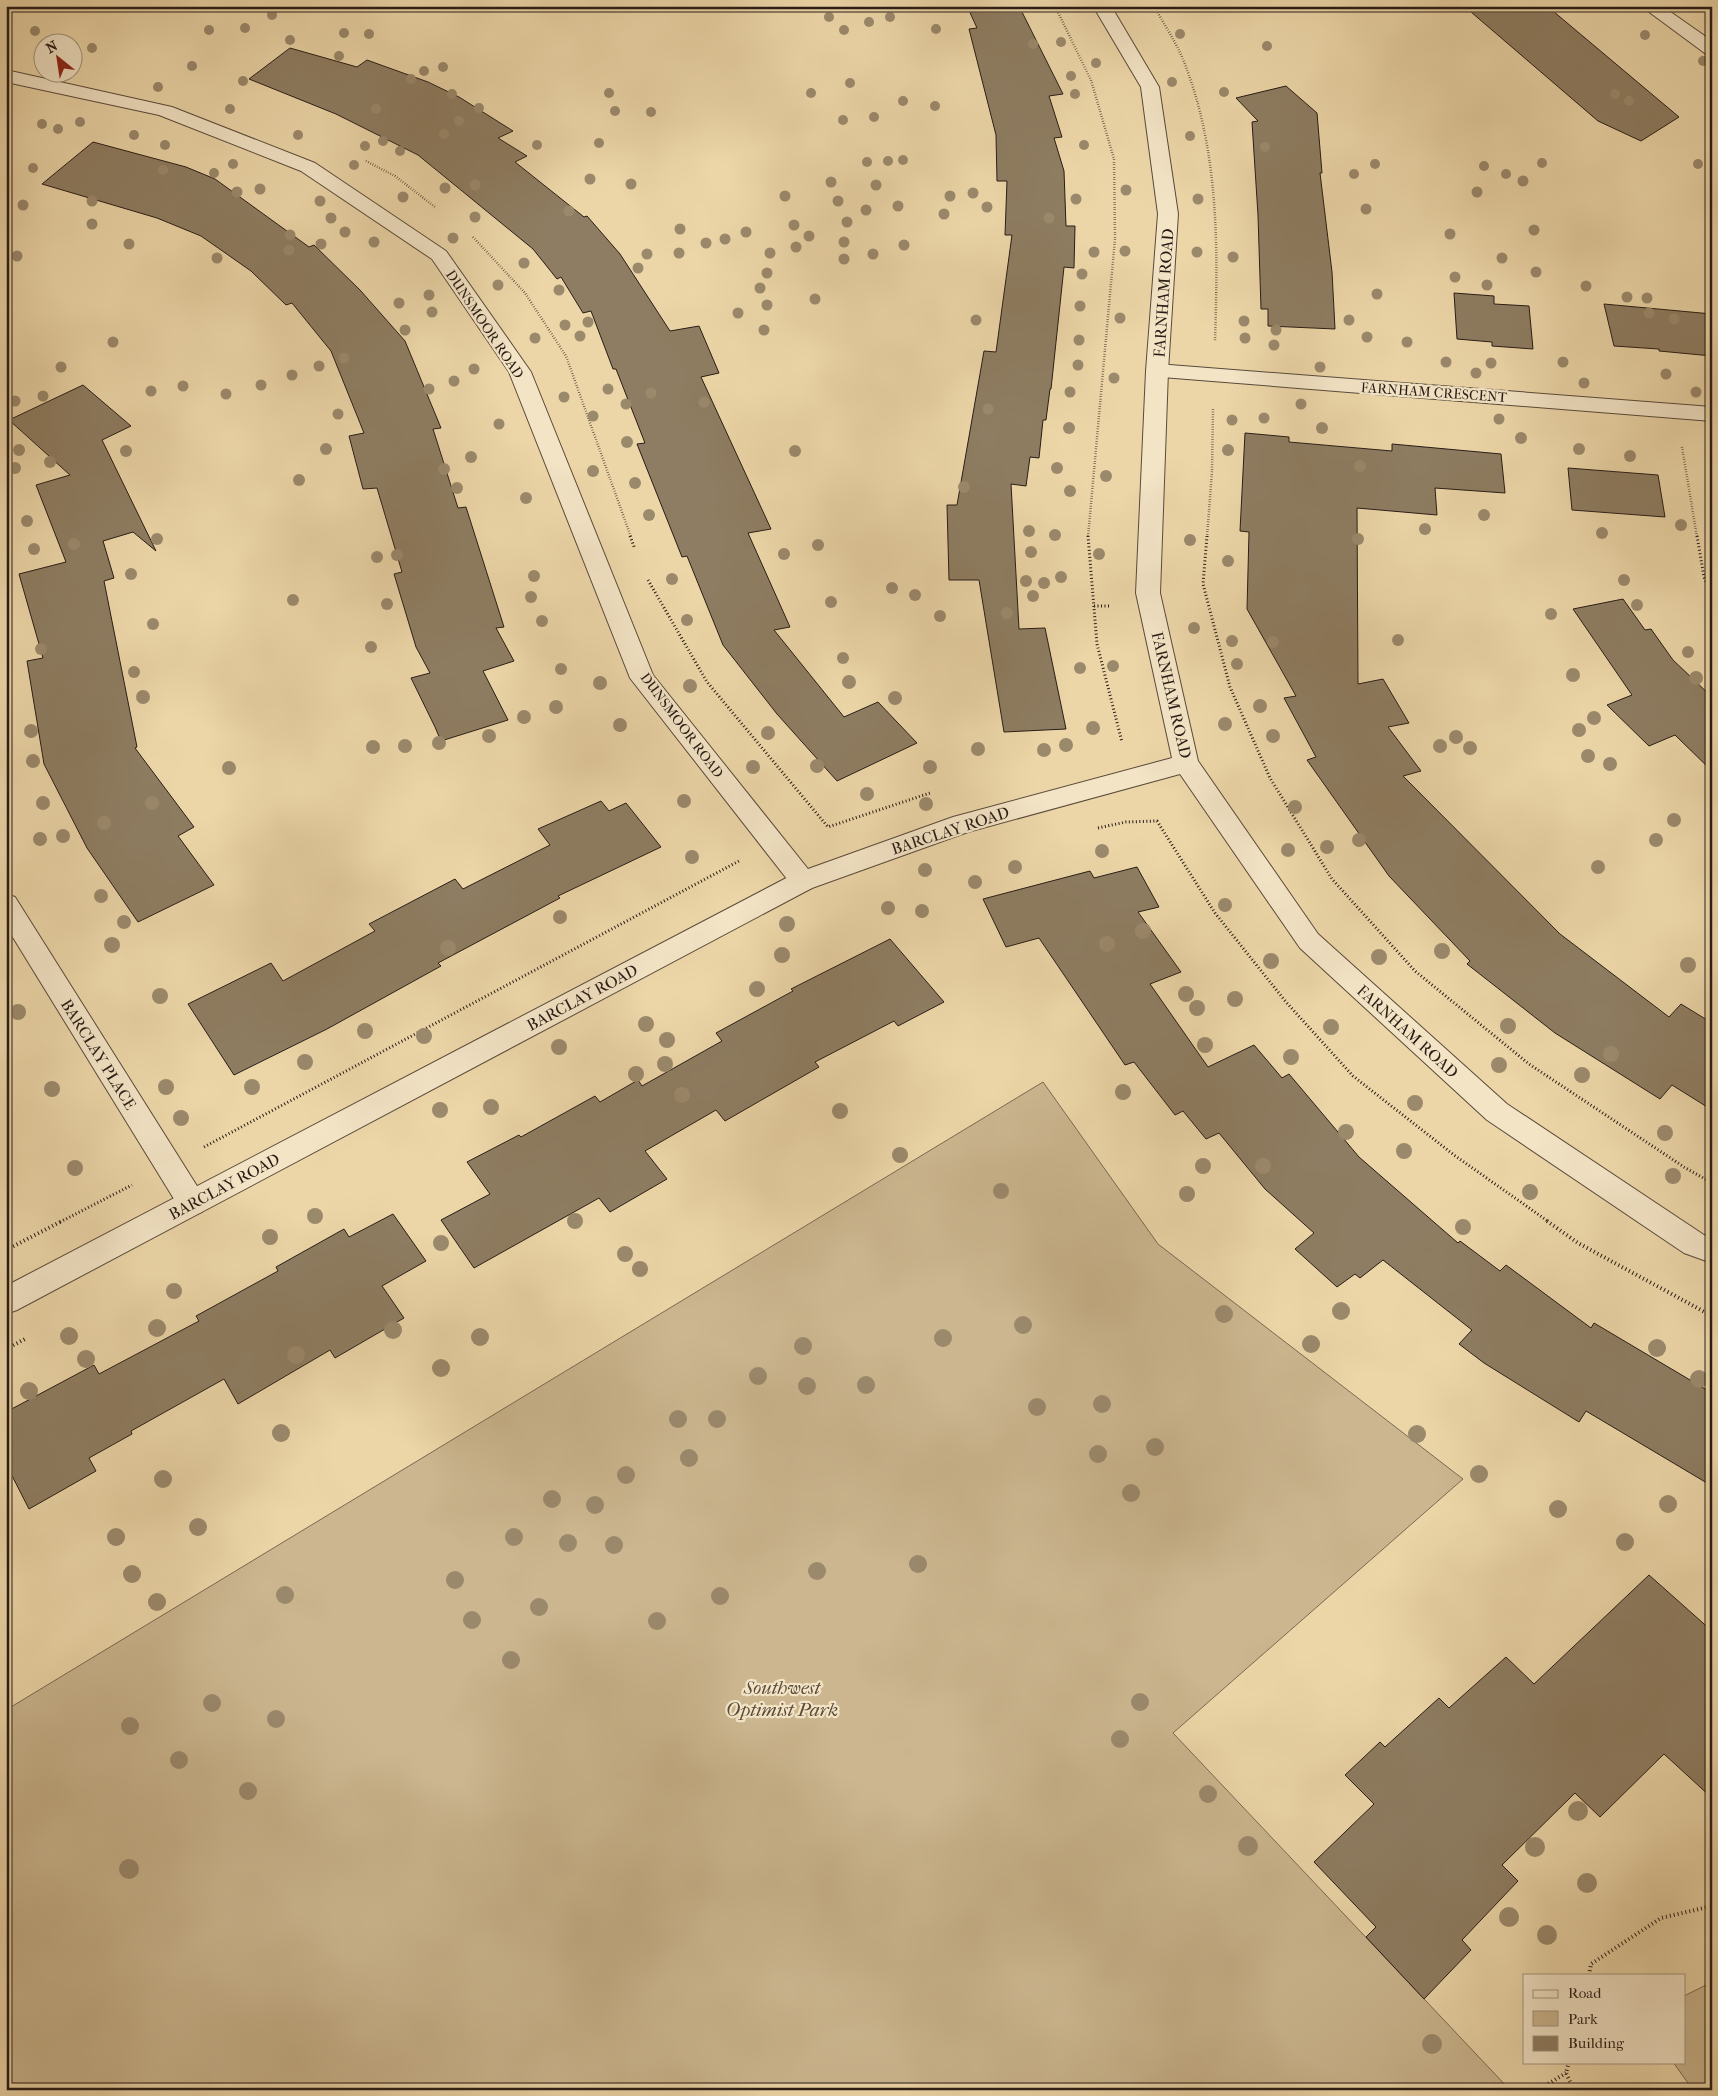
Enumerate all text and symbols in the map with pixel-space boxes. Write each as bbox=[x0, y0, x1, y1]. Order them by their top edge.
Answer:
north arrow bbox=[32, 32, 82, 82]
text: N bbox=[43, 37, 61, 57]
street label: FARNHAM ROAD bbox=[1150, 228, 1177, 358]
street label: DUNSMOOR ROAD bbox=[442, 267, 527, 382]
street label: FARNHAM CRESCENT bbox=[1360, 379, 1508, 406]
street label: FARNHAM ROAD bbox=[1148, 630, 1195, 760]
street label: DUNSMOOR ROAD bbox=[636, 669, 727, 782]
street label: BARCLAY ROAD bbox=[889, 802, 1012, 859]
street label: BARCLAY ROAD bbox=[524, 960, 641, 1035]
street label: FARNHAM ROAD bbox=[1353, 981, 1462, 1082]
street label: BARCLAY PLACE bbox=[57, 995, 140, 1113]
street label: BARCLAY ROAD bbox=[166, 1149, 283, 1224]
park label: Southwest Optimist Park bbox=[726, 1677, 838, 1721]
legend bbox=[1523, 1974, 1686, 2064]
text: Road bbox=[1568, 1984, 1602, 2002]
text: Park bbox=[1568, 2010, 1598, 2028]
text: Building bbox=[1568, 2034, 1625, 2052]

